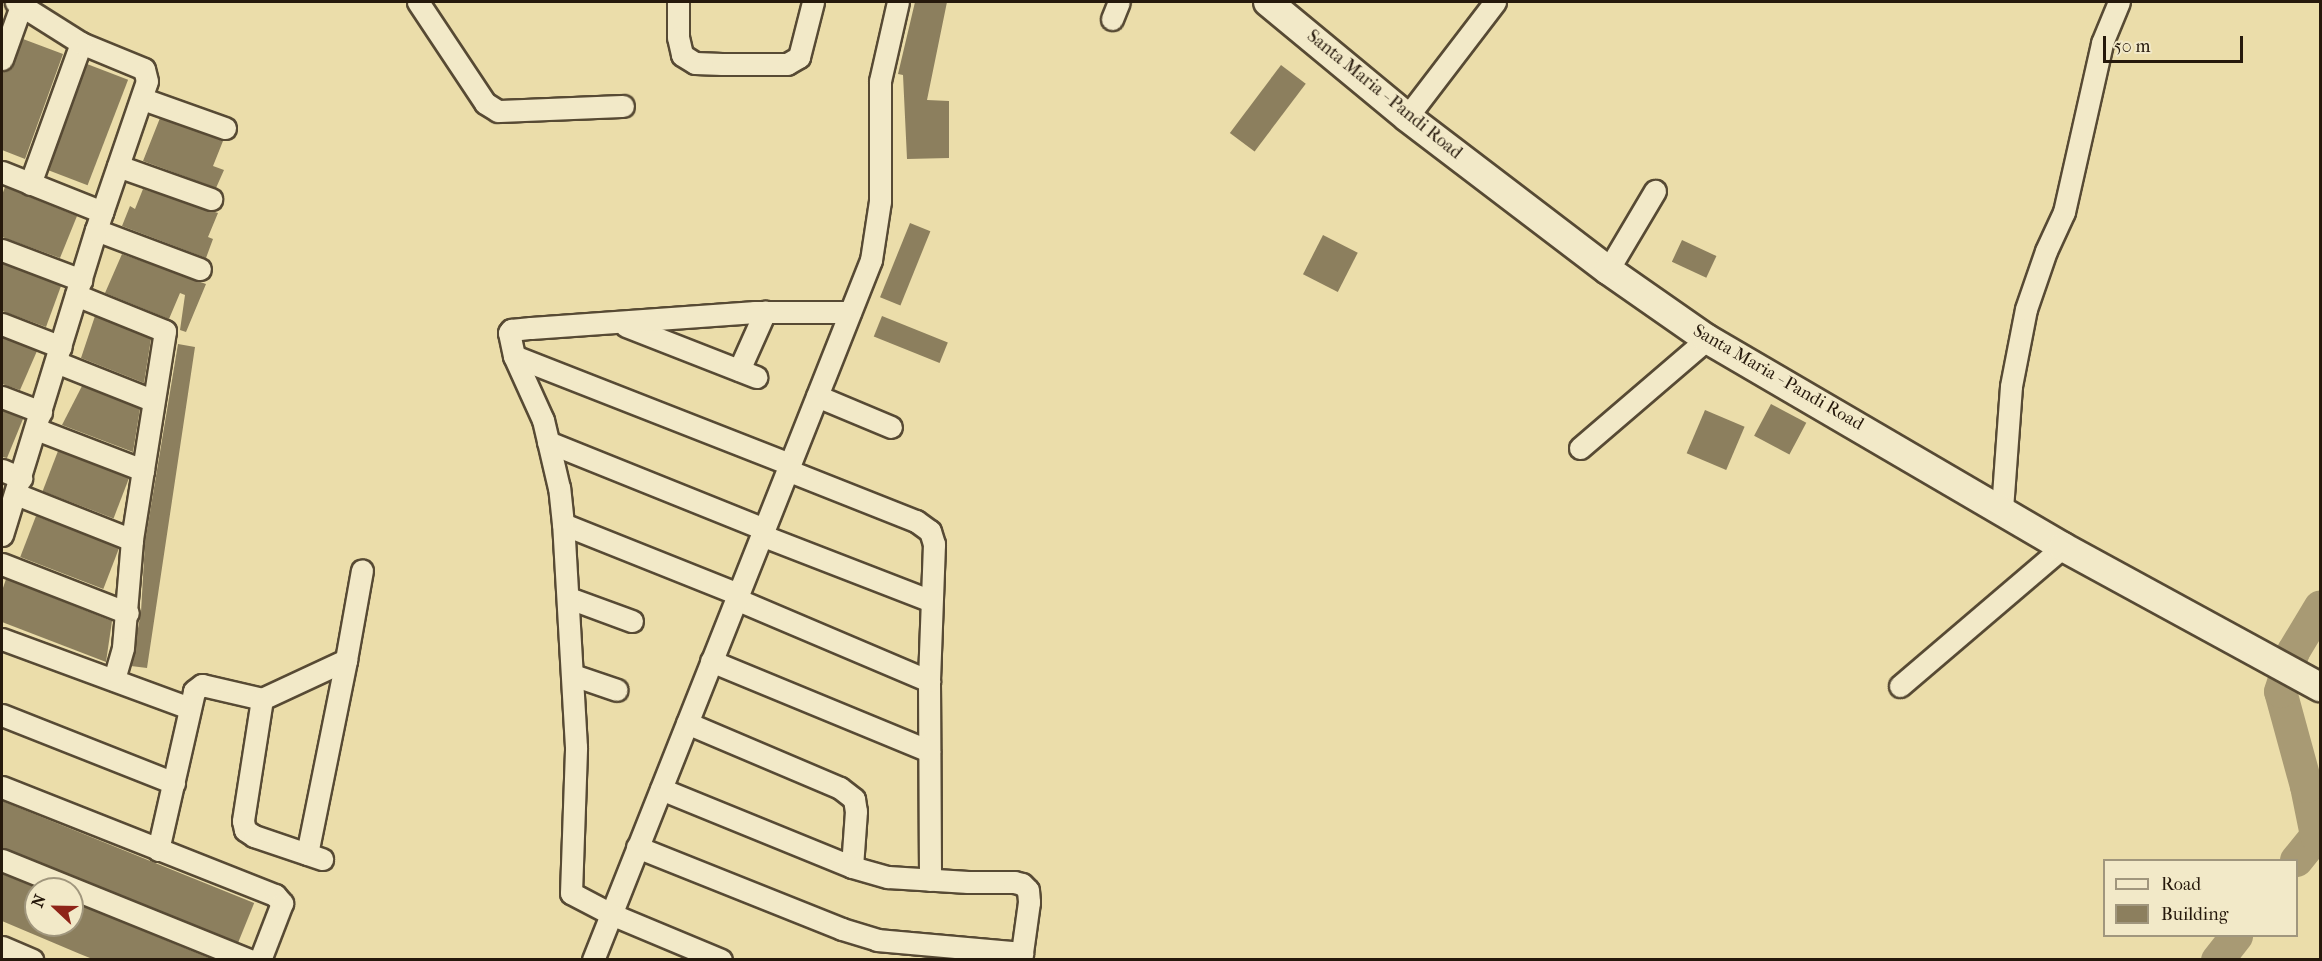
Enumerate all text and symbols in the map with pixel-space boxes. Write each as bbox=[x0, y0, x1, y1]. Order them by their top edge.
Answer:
scale bar bbox=[2106, 24, 2246, 62]
street label: Santa Maria - Pandi Road bbox=[1302, 26, 1466, 164]
text: 50 m bbox=[2114, 36, 2150, 57]
street label: Santa Maria - Pandi Road bbox=[1689, 320, 1867, 436]
legend bbox=[2103, 859, 2298, 937]
text: Road bbox=[2161, 874, 2201, 895]
north arrow bbox=[24, 877, 84, 937]
text: N bbox=[28, 892, 50, 910]
text: Building bbox=[2161, 904, 2228, 925]

